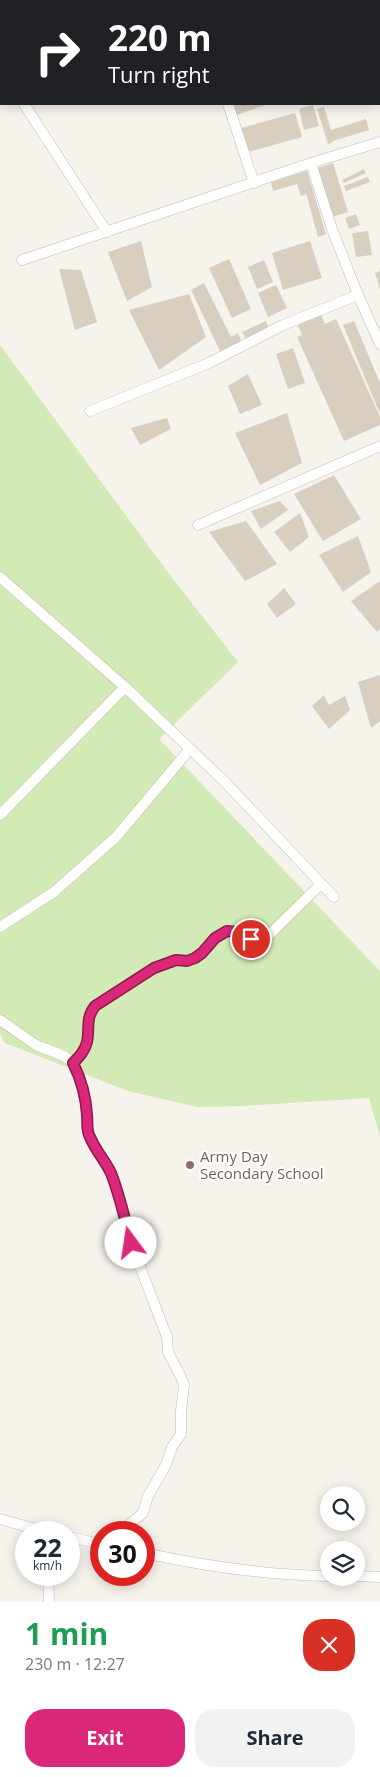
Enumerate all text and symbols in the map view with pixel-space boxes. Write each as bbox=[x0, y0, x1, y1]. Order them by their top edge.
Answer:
text: 220 m bbox=[108, 14, 212, 61]
icon: right bbox=[25, 20, 90, 85]
text: Turn right bbox=[108, 59, 210, 89]
pin bbox=[230, 918, 272, 960]
icon: arrive bbox=[237, 925, 265, 953]
place label: Army Day Secondary School bbox=[200, 1146, 324, 1183]
marker: Army Day Secondary School bbox=[184, 1159, 196, 1171]
position arrow bbox=[104, 1216, 156, 1268]
map controls bbox=[320, 1486, 365, 1586]
button: search bbox=[320, 1486, 365, 1531]
speed limit sign: 30 bbox=[90, 1521, 155, 1586]
text: 22 bbox=[33, 1530, 62, 1564]
button: layers bbox=[320, 1541, 365, 1586]
text: km/h bbox=[33, 1557, 62, 1574]
text: 1 min bbox=[25, 1613, 108, 1654]
button: close bbox=[303, 1619, 355, 1671]
text: 230 m · 12:27 bbox=[25, 1653, 125, 1675]
button: Exit bbox=[25, 1709, 185, 1767]
button: Share bbox=[195, 1709, 355, 1767]

